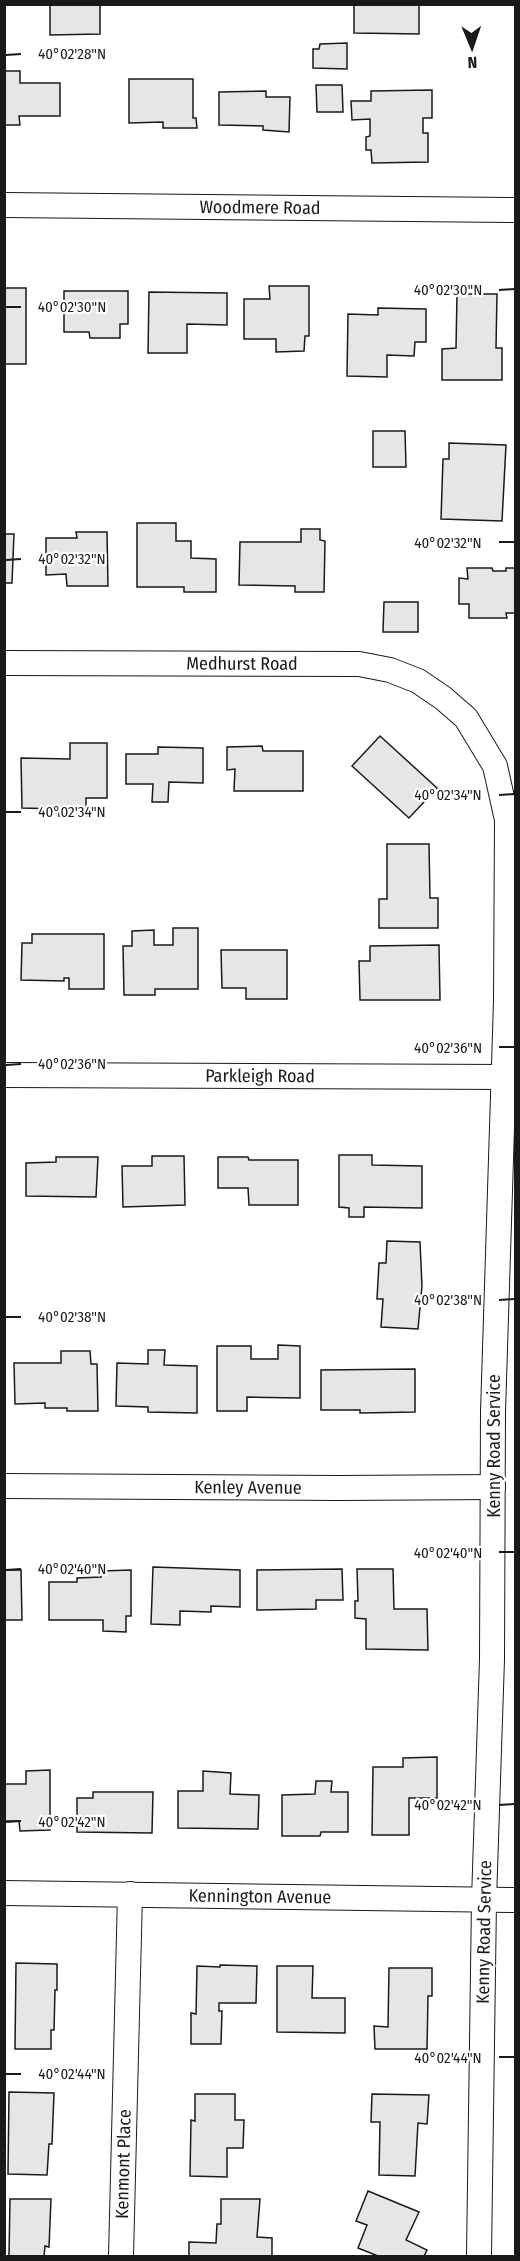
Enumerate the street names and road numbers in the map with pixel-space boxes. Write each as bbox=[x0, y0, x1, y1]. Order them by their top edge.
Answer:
street label: Woodmere Road bbox=[199, 196, 321, 219]
street label: Medhurst Road bbox=[186, 653, 298, 675]
street label: Parkleigh Road bbox=[205, 1065, 315, 1087]
street label: Kenny Road Service bbox=[483, 1374, 505, 1518]
street label: Kenley Avenue bbox=[194, 1476, 302, 1499]
street label: Kenny Road Service bbox=[472, 1860, 496, 2004]
street label: Kennington Avenue bbox=[188, 1885, 332, 1908]
street label: Kenmont Place bbox=[111, 2109, 136, 2219]

